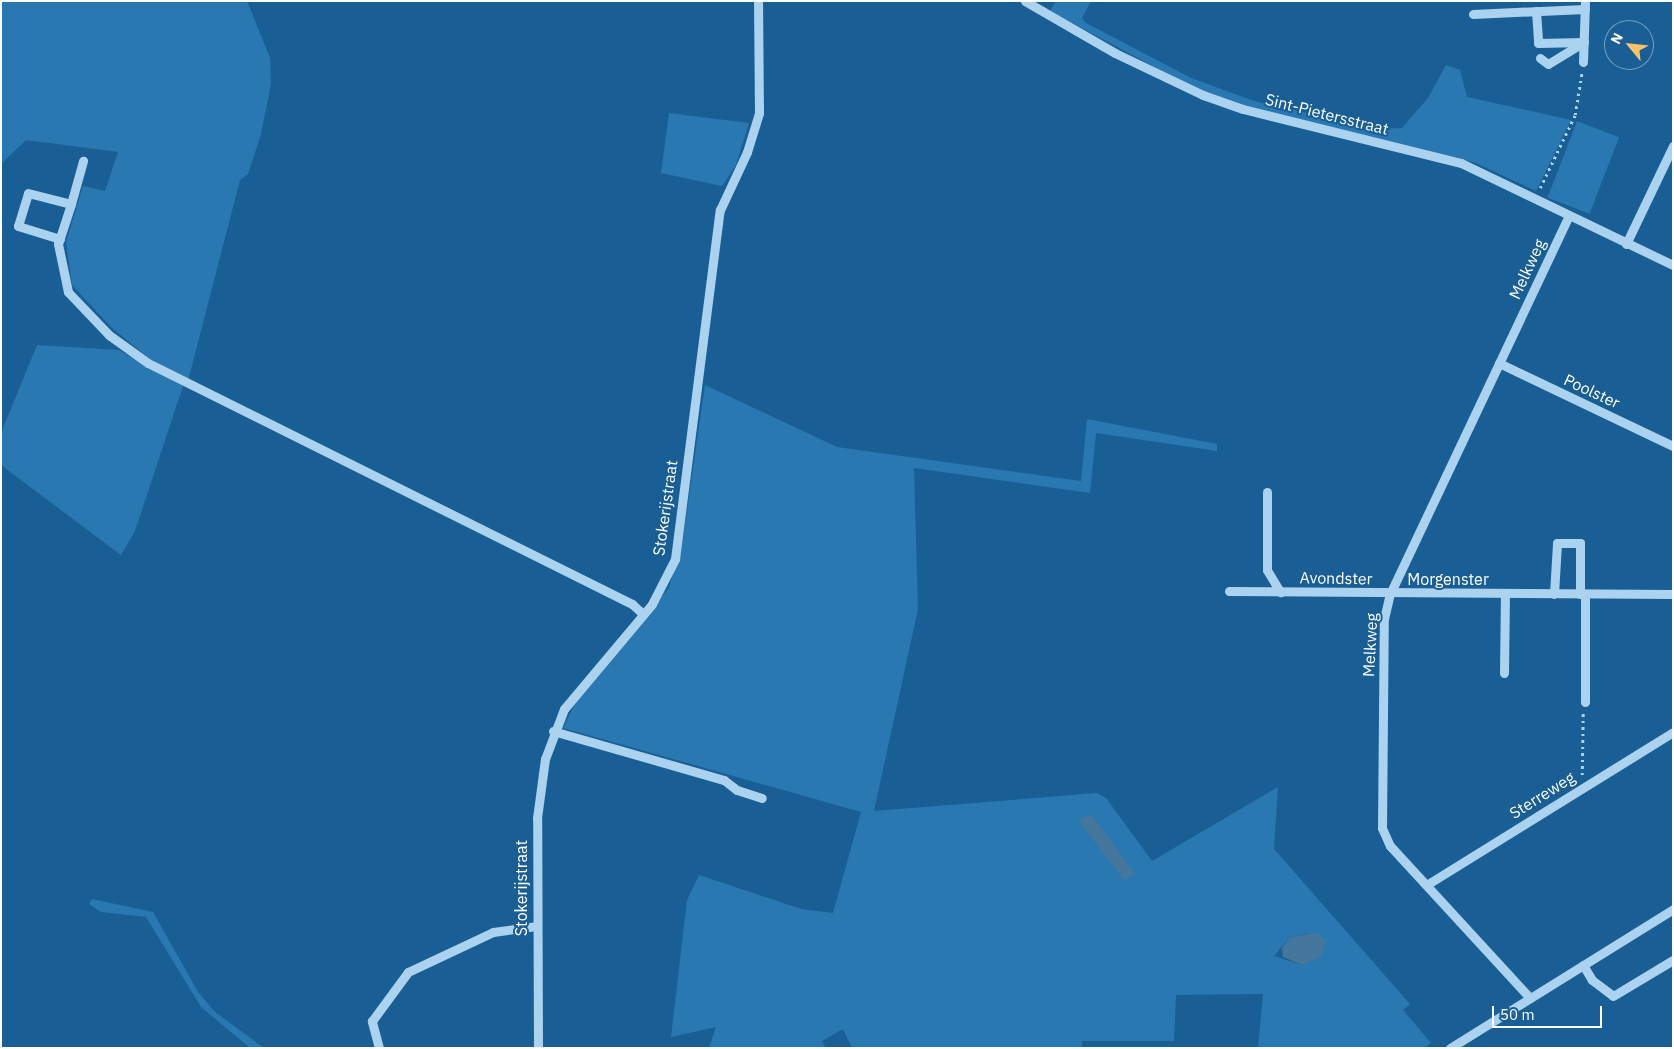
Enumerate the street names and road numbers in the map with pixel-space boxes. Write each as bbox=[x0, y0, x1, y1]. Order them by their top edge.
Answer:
street label: Sint-Pietersstraat bbox=[1263, 89, 1391, 139]
street label: Melkweg bbox=[1505, 236, 1549, 302]
street label: Poolster bbox=[1561, 370, 1623, 412]
street label: Stokerijstraat bbox=[649, 459, 681, 557]
street label: Avondster bbox=[1299, 568, 1373, 588]
street label: Morgenster bbox=[1407, 569, 1489, 589]
street label: Melkweg bbox=[1359, 613, 1381, 677]
street label: Sterreweg bbox=[1506, 767, 1578, 823]
street label: Stokerijstraat bbox=[511, 840, 531, 936]

